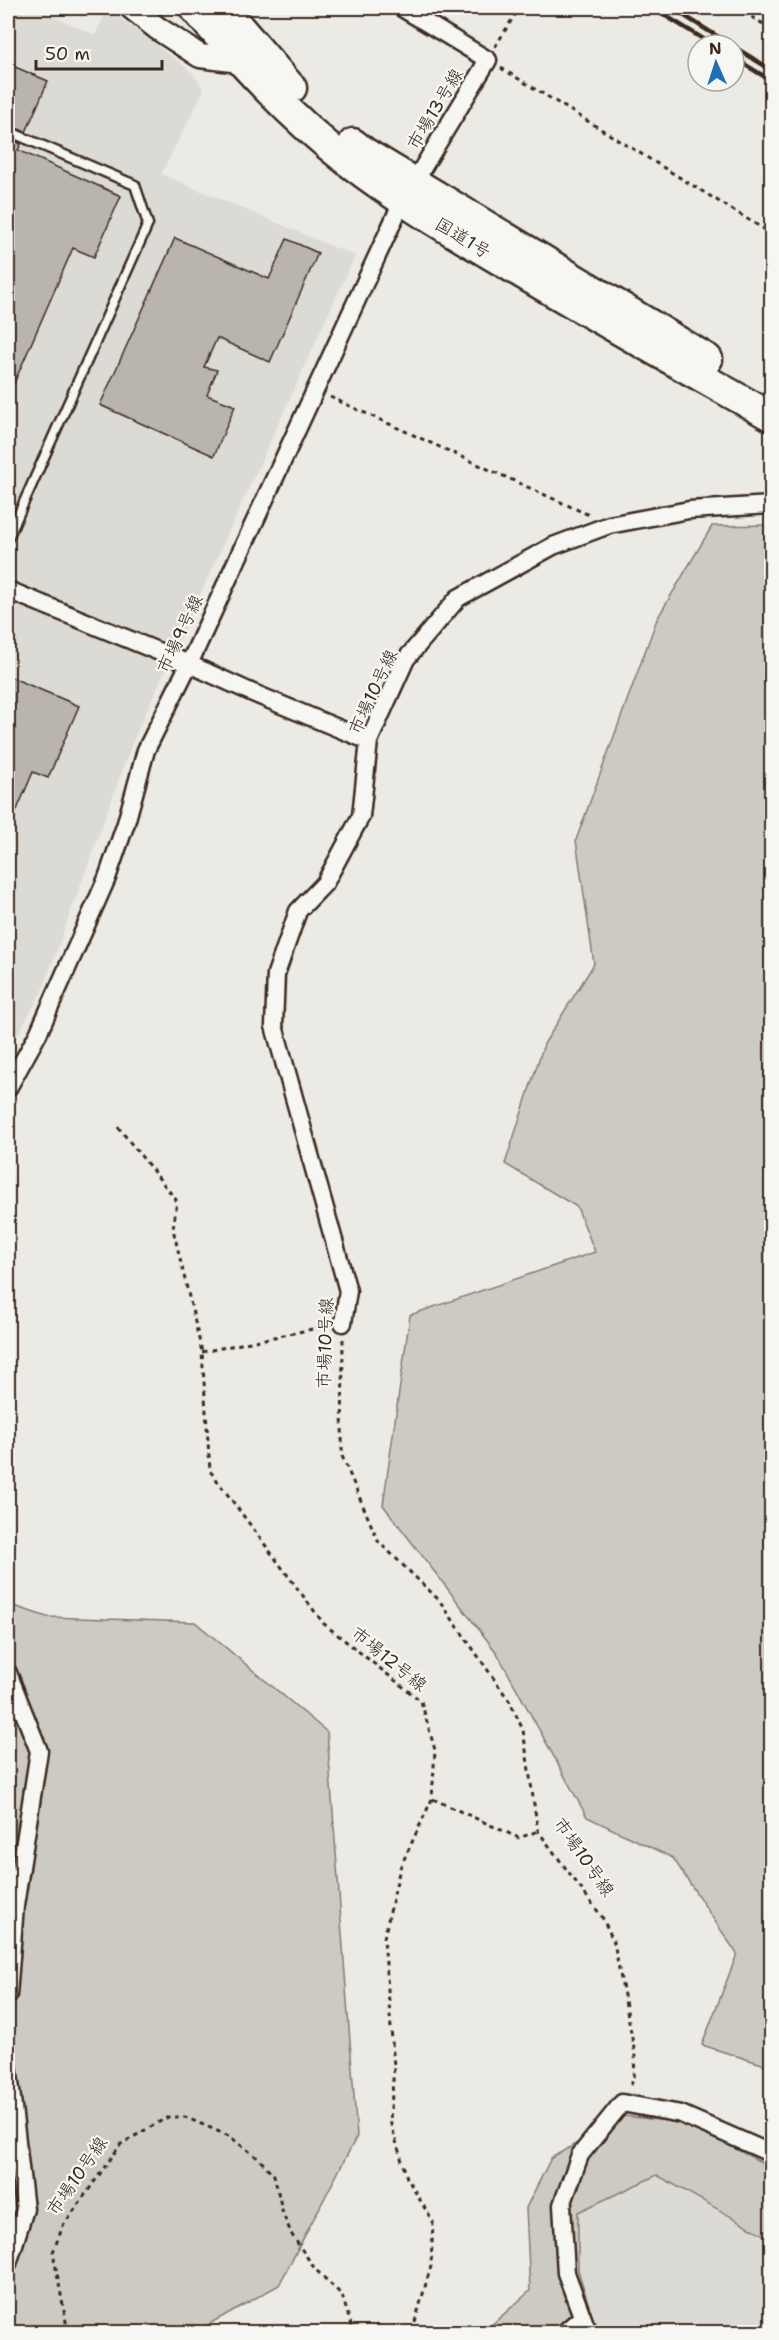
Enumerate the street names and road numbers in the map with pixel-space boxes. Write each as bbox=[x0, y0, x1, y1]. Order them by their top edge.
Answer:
street label: 市場13号線 bbox=[401, 64, 469, 154]
street label: 国道1号 bbox=[430, 212, 496, 264]
street label: 市場9号線 bbox=[151, 591, 209, 677]
street label: 市場10号線 bbox=[343, 645, 403, 739]
street label: 市場10号線 bbox=[311, 1297, 339, 1389]
street label: 市場12号線 bbox=[346, 1621, 432, 1697]
street label: 市場10号線 bbox=[548, 1813, 620, 1901]
street label: 市場10号線 bbox=[41, 2132, 113, 2220]

